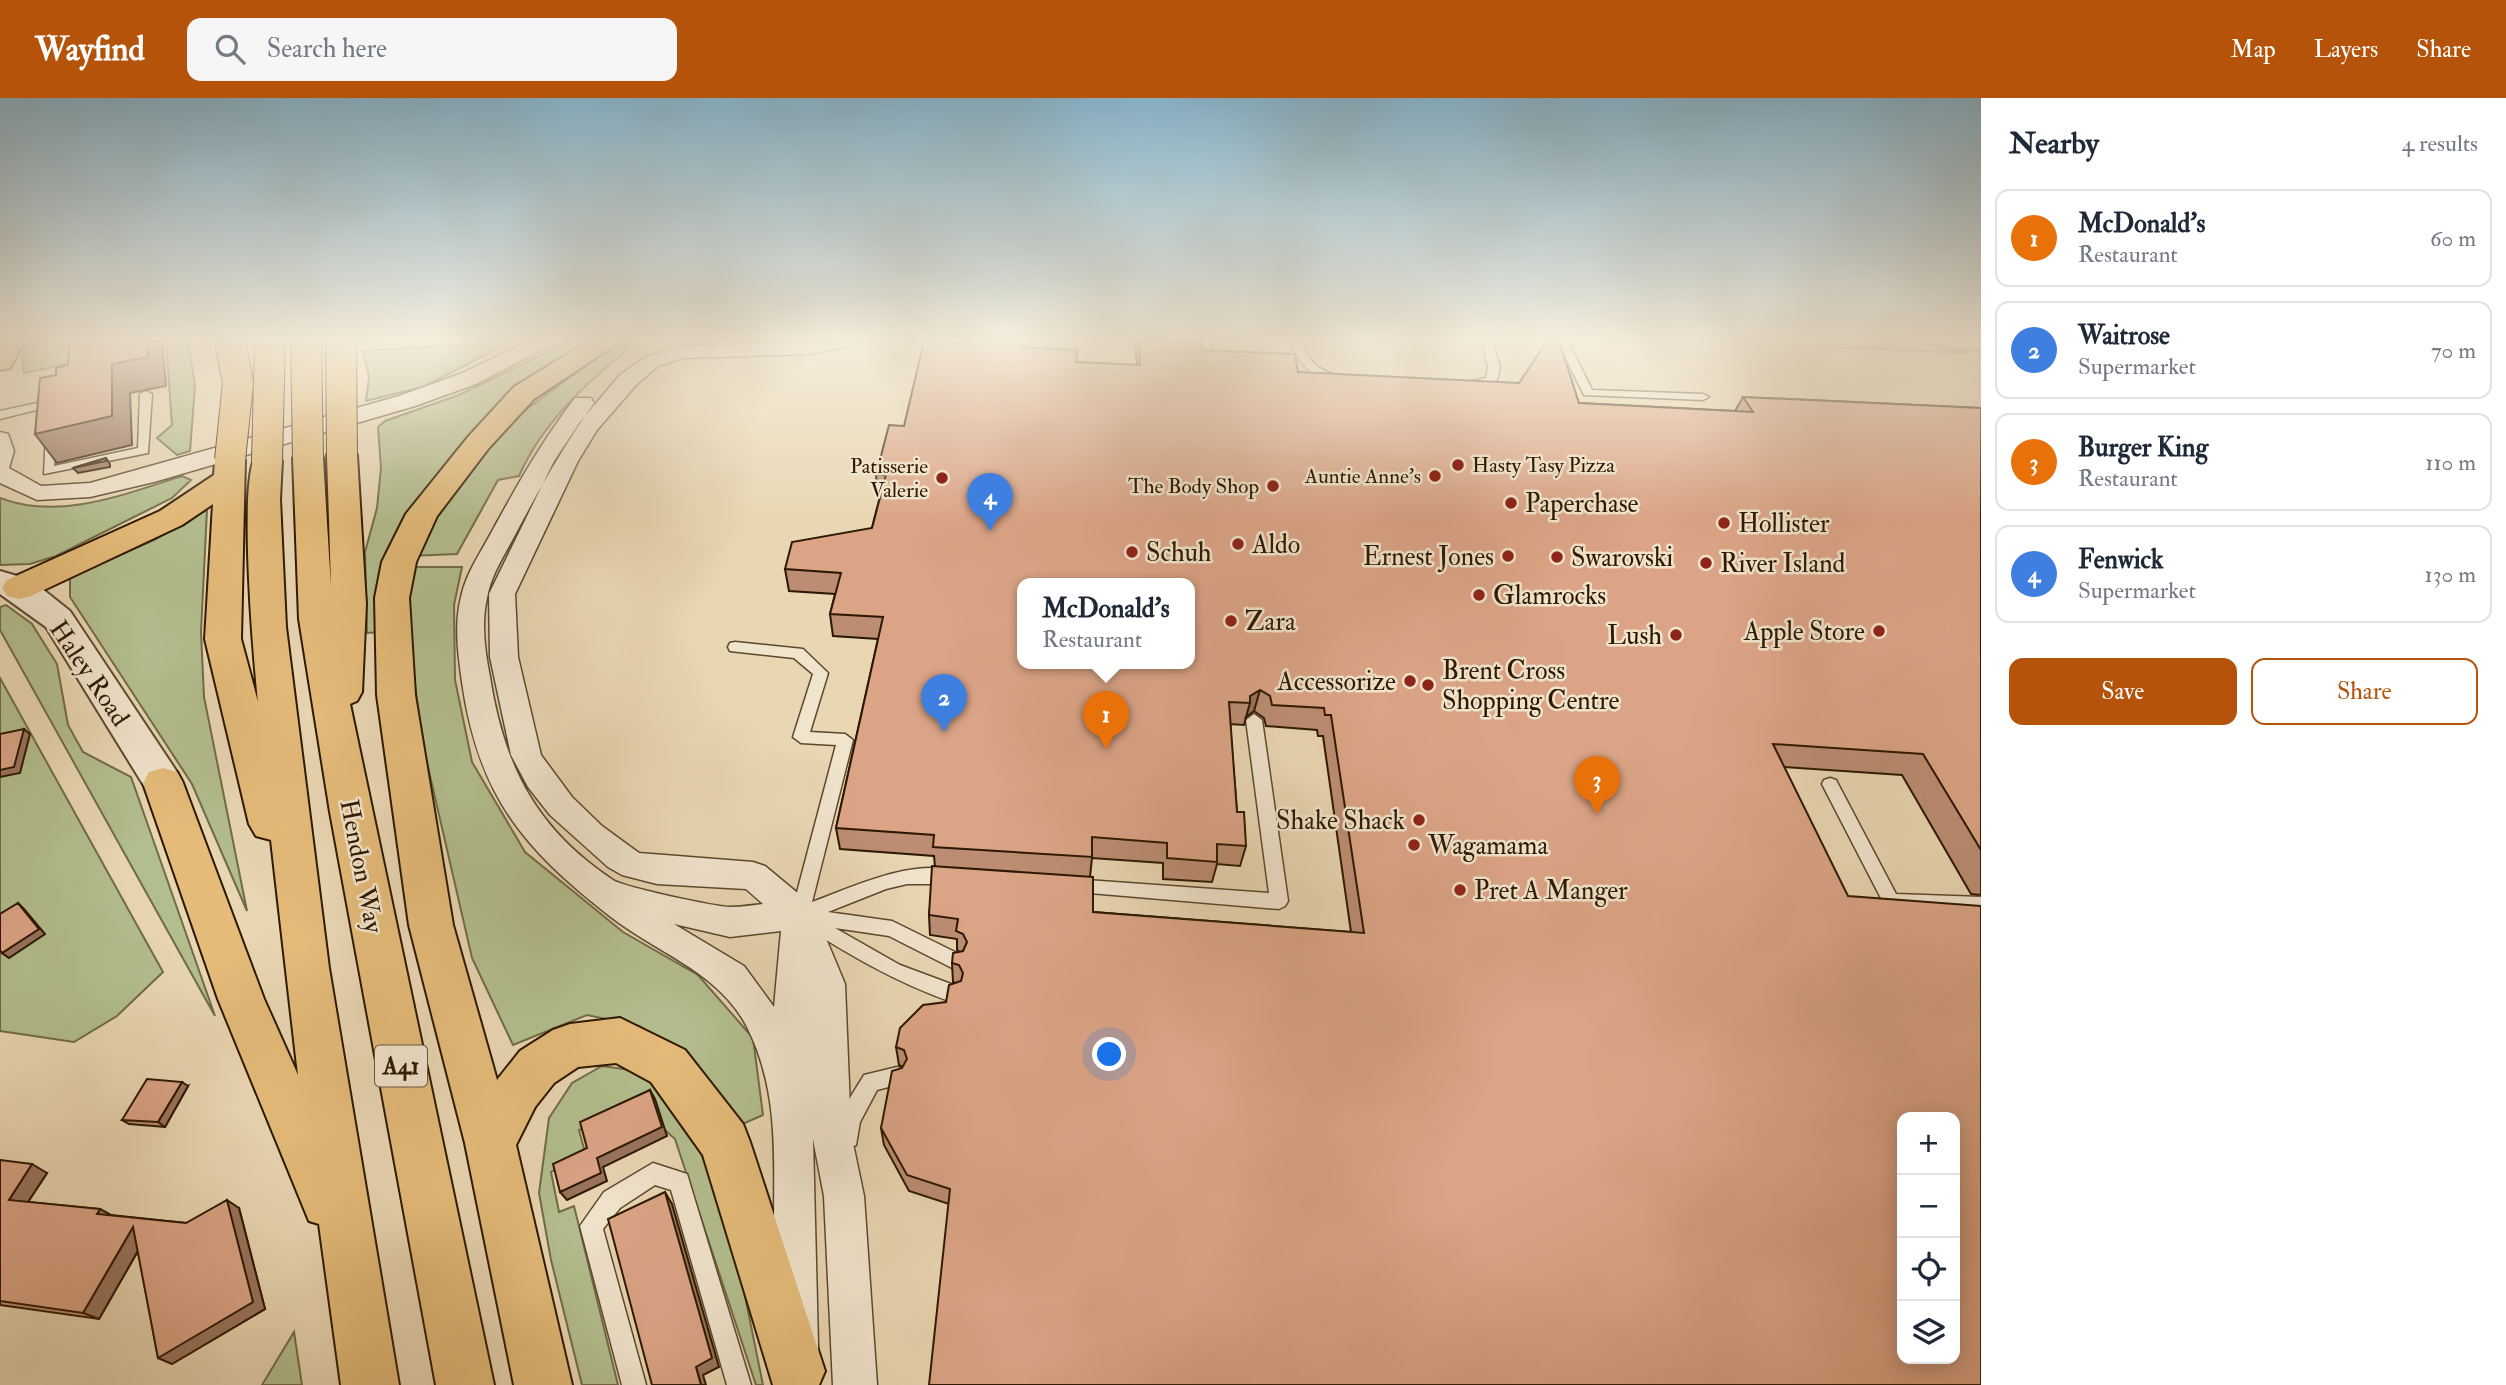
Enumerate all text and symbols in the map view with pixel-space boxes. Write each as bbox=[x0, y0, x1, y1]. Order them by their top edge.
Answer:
search box bbox=[187, 18, 677, 81]
text: Wayfind bbox=[35, 29, 145, 70]
icon: search bbox=[211, 30, 249, 68]
text: Search here bbox=[267, 33, 387, 65]
text: Map bbox=[2231, 34, 2276, 65]
text: Layers bbox=[2314, 34, 2378, 65]
text: Share bbox=[2416, 34, 2471, 65]
text: Nearby bbox=[2009, 125, 2099, 162]
text: 4 results bbox=[2402, 129, 2478, 158]
text: McDonald's bbox=[2078, 208, 2205, 240]
text: 1 bbox=[2030, 224, 2038, 253]
text: 60 m bbox=[2430, 224, 2476, 253]
text: Restaurant bbox=[2078, 240, 2178, 269]
text: Waitrose bbox=[2078, 320, 2170, 352]
text: 2 bbox=[2028, 336, 2040, 365]
text: 70 m bbox=[2431, 336, 2476, 365]
text: Supermarket bbox=[2078, 352, 2196, 381]
text: Burger King bbox=[2078, 432, 2208, 464]
text: 3 bbox=[2030, 448, 2038, 477]
text: 110 m bbox=[2425, 448, 2476, 477]
place label: Hasty Tasy Pizza bbox=[1472, 452, 1615, 479]
place label: Patisserie Valerie bbox=[850, 453, 928, 504]
marker: Hasty Tasy Pizza bbox=[1450, 457, 1466, 473]
place label: Auntie Anne's bbox=[1304, 463, 1421, 490]
text: Restaurant bbox=[2078, 464, 2178, 493]
marker: Auntie Anne's bbox=[1427, 468, 1443, 484]
marker: Patisserie Valerie bbox=[934, 470, 950, 486]
pin: 4 bbox=[967, 473, 1013, 531]
place label: The Body Shop bbox=[1128, 473, 1259, 500]
marker: The Body Shop bbox=[1265, 478, 1281, 494]
place label: Paperchase bbox=[1525, 488, 1639, 521]
marker: Paperchase bbox=[1503, 495, 1519, 511]
place label: Hollister bbox=[1738, 508, 1830, 540]
marker: Hollister bbox=[1716, 515, 1732, 531]
place label: Aldo bbox=[1251, 529, 1300, 561]
marker: Aldo bbox=[1230, 536, 1246, 552]
place label: Schuh bbox=[1146, 537, 1212, 569]
place label: Ernest Jones bbox=[1363, 541, 1494, 573]
place label: Swarovski bbox=[1571, 542, 1673, 574]
marker: Schuh bbox=[1124, 544, 1140, 560]
text: Fenwick bbox=[2078, 544, 2163, 576]
marker: Ernest Jones bbox=[1500, 548, 1516, 564]
place label: River Island bbox=[1720, 548, 1845, 580]
marker: Swarovski bbox=[1549, 549, 1565, 565]
marker: River Island bbox=[1698, 555, 1714, 571]
text: 4 bbox=[2028, 560, 2040, 589]
text: 130 m bbox=[2424, 560, 2476, 589]
text: Supermarket bbox=[2078, 576, 2196, 605]
popup bbox=[1017, 578, 1195, 669]
place label: Glamrocks bbox=[1493, 580, 1606, 612]
marker: Glamrocks bbox=[1471, 587, 1487, 603]
text: McDonald's bbox=[1042, 593, 1170, 625]
place label: Zara bbox=[1245, 606, 1296, 638]
marker: Zara bbox=[1223, 613, 1239, 629]
street label: Haley Road bbox=[42, 615, 136, 733]
place label: Apple Store bbox=[1743, 616, 1865, 649]
place label: Lush bbox=[1607, 620, 1662, 652]
marker: Apple Store bbox=[1871, 623, 1887, 639]
text: Restaurant bbox=[1042, 625, 1142, 654]
marker: Lush bbox=[1668, 627, 1684, 643]
place label: Brent Cross Shopping Centre bbox=[1442, 655, 1620, 718]
button: Save bbox=[2009, 658, 2237, 725]
button: Share bbox=[2251, 658, 2478, 725]
place label: Accessorize bbox=[1276, 666, 1396, 698]
marker: Accessorize bbox=[1402, 673, 1418, 689]
pin: 2 bbox=[921, 674, 967, 732]
marker: Brent Cross Shopping Centre bbox=[1420, 677, 1436, 693]
pin: 1 bbox=[1083, 691, 1129, 749]
pin: 3 bbox=[1574, 756, 1620, 814]
street label: Hendon Way bbox=[332, 797, 390, 936]
place label: Shake Shack bbox=[1276, 805, 1406, 837]
marker: Shake Shack bbox=[1411, 812, 1427, 828]
place label: Wagamama bbox=[1427, 830, 1548, 862]
marker: Wagamama bbox=[1406, 837, 1422, 853]
place label: Pret A Manger bbox=[1474, 875, 1628, 907]
marker: Pret A Manger bbox=[1452, 882, 1468, 898]
your location bbox=[1092, 1037, 1126, 1071]
road number: A41 bbox=[375, 1046, 427, 1086]
map controls bbox=[1897, 1112, 1960, 1364]
button: + bbox=[1897, 1112, 1960, 1175]
button: − bbox=[1897, 1175, 1960, 1238]
button: locate bbox=[1897, 1238, 1960, 1301]
button: layers bbox=[1897, 1301, 1960, 1364]

